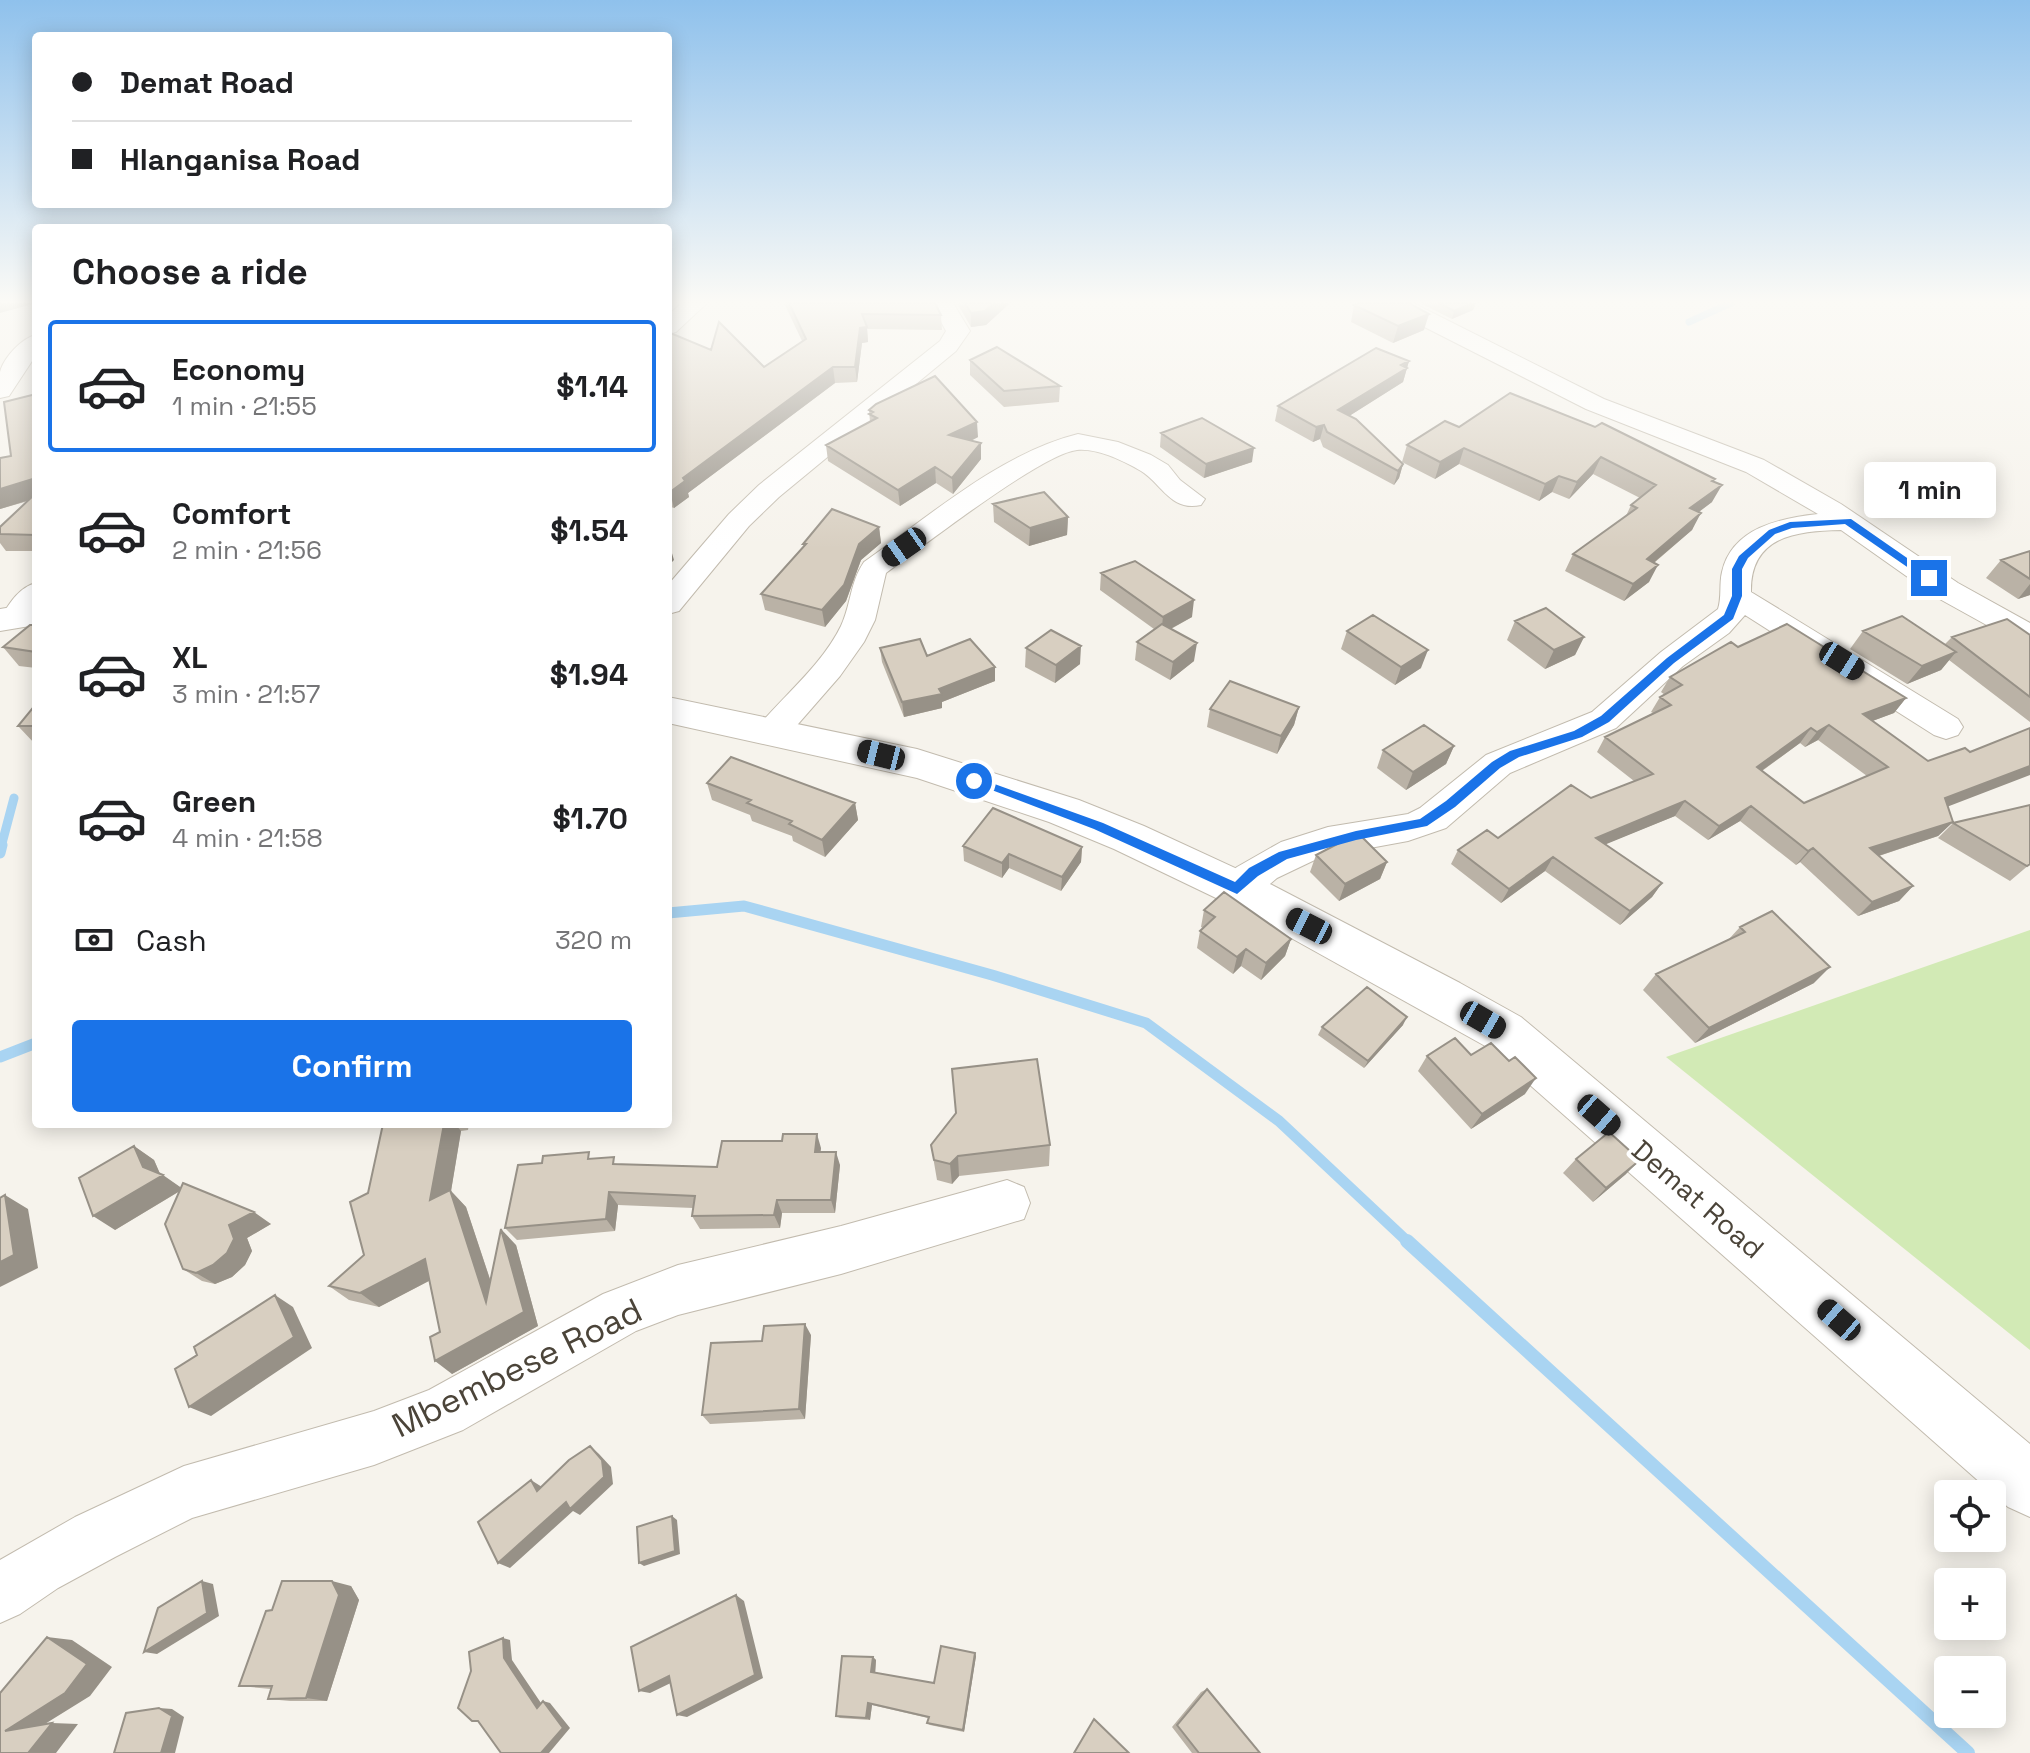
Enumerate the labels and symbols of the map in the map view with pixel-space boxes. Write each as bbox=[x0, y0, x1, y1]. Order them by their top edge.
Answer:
callout: 1 min bbox=[1863, 462, 1995, 518]
car bbox=[877, 523, 931, 571]
route end bbox=[1911, 560, 1947, 596]
car bbox=[1815, 638, 1869, 684]
car bbox=[855, 738, 907, 772]
route start bbox=[956, 763, 992, 799]
car bbox=[1282, 904, 1336, 948]
car bbox=[1456, 998, 1510, 1042]
car bbox=[1573, 1090, 1625, 1140]
street label: Demat Road bbox=[1625, 1132, 1771, 1266]
street label: Mbembese Road bbox=[385, 1289, 649, 1447]
car bbox=[1813, 1295, 1865, 1345]

